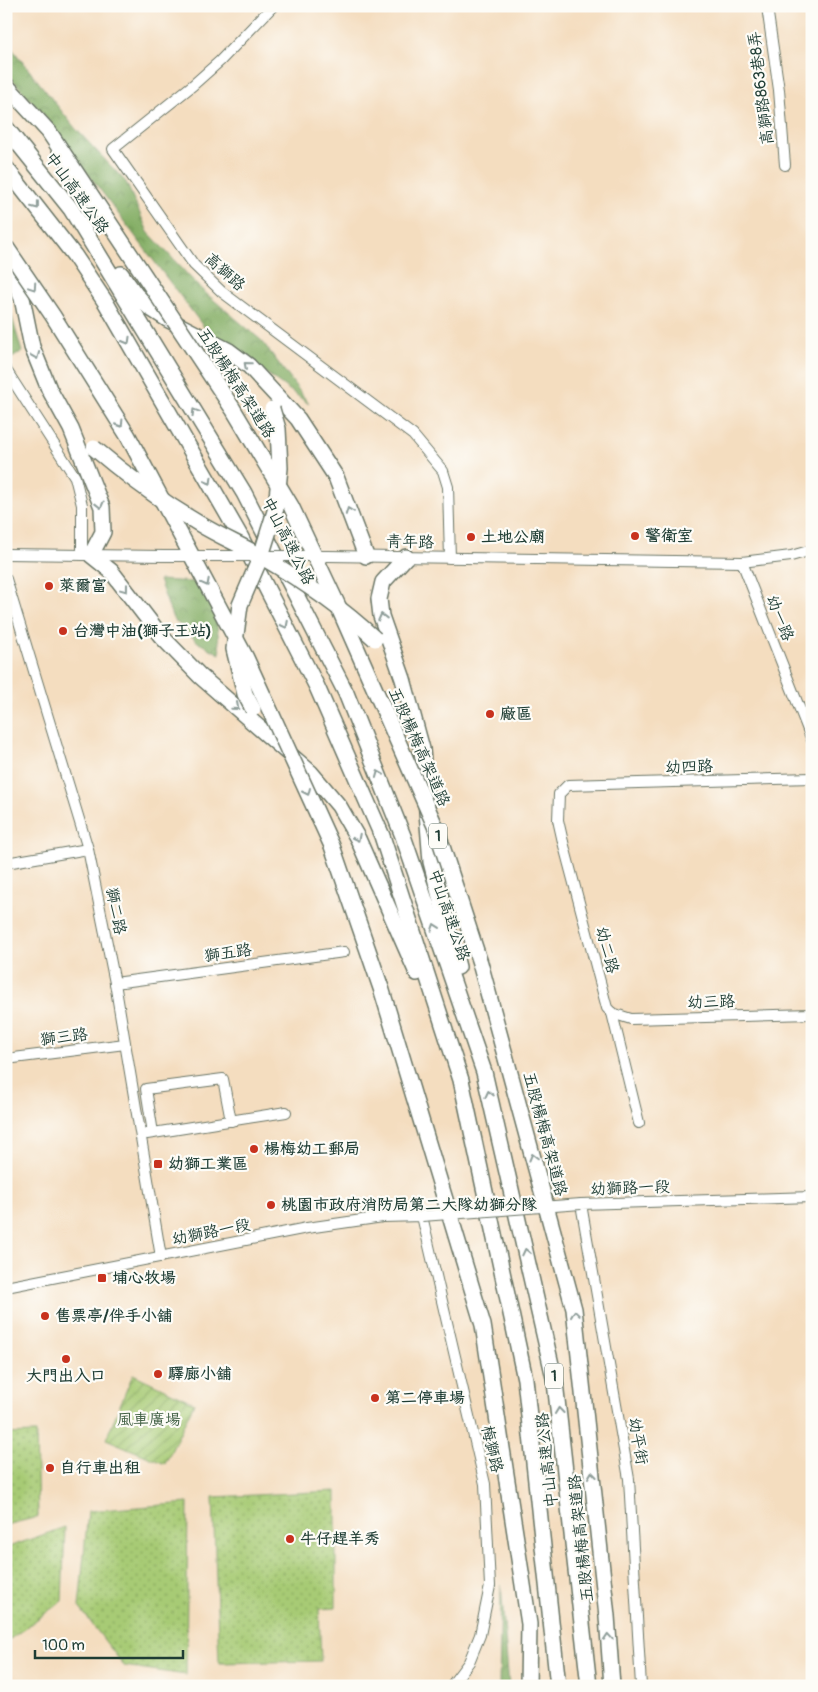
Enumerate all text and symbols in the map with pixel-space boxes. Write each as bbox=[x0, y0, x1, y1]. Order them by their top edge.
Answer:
street label: 高獅路863巷8弄 bbox=[744, 30, 778, 146]
street label: 中山高速公路 bbox=[41, 148, 113, 238]
one-way arrow bbox=[31, 201, 40, 210]
street label: 高獅路 bbox=[200, 249, 250, 295]
one-way arrow bbox=[27, 282, 37, 291]
street label: 五股楊梅高架道路 bbox=[193, 324, 279, 442]
one-way arrow bbox=[121, 335, 131, 344]
one-way arrow bbox=[29, 351, 40, 360]
one-way arrow bbox=[243, 362, 252, 371]
one-way arrow bbox=[191, 408, 201, 417]
one-way arrow bbox=[114, 419, 124, 428]
one-way arrow bbox=[202, 476, 212, 485]
street label: 中山高速公路 bbox=[257, 494, 319, 588]
one-way arrow bbox=[94, 501, 105, 509]
one-way arrow bbox=[345, 507, 355, 516]
place label: 警衛室 bbox=[645, 526, 693, 546]
place label: 土地公廟 bbox=[481, 527, 545, 547]
marker: 警衛室 bbox=[629, 530, 641, 542]
marker: 土地公廟 bbox=[465, 531, 477, 543]
street label: 青年路 bbox=[386, 532, 434, 552]
place label: 萊爾富 bbox=[59, 576, 107, 596]
one-way arrow bbox=[200, 577, 210, 586]
marker: 萊爾富 bbox=[43, 580, 55, 592]
one-way arrow bbox=[119, 583, 128, 593]
street label: 幼一路 bbox=[762, 592, 798, 644]
one-way arrow bbox=[377, 612, 388, 621]
one-way arrow bbox=[279, 619, 289, 628]
place label: 台灣中油(獅子王站) bbox=[73, 621, 212, 641]
marker: 台灣中油(獅子王站) bbox=[57, 625, 69, 637]
street label: 五股楊梅高架道路 bbox=[384, 684, 454, 810]
one-way arrow bbox=[230, 701, 239, 710]
place label: 廠區 bbox=[500, 704, 532, 724]
marker: 廠區 bbox=[484, 708, 496, 720]
street label: 幼四路 bbox=[665, 756, 713, 778]
one-way arrow bbox=[375, 771, 385, 779]
one-way arrow bbox=[301, 787, 312, 796]
road number: 1 bbox=[429, 824, 447, 848]
one-way arrow bbox=[351, 832, 361, 841]
street label: 中山高速公路 bbox=[424, 866, 474, 964]
street label: 獅二路 bbox=[102, 886, 130, 936]
one-way arrow bbox=[430, 923, 440, 932]
street label: 幼二路 bbox=[591, 924, 623, 976]
street label: 獅五路 bbox=[203, 940, 253, 966]
street label: 幼三路 bbox=[687, 991, 735, 1013]
street label: 獅三路 bbox=[39, 1024, 89, 1050]
street label: 五股楊梅高架道路 bbox=[519, 1070, 571, 1198]
one-way arrow bbox=[484, 1089, 495, 1098]
place label: 楊梅幼工郵局 bbox=[264, 1139, 360, 1159]
marker: 楊梅幼工郵局 bbox=[248, 1143, 260, 1155]
one-way arrow bbox=[528, 1152, 539, 1161]
place label: 幼獅工業區 bbox=[168, 1154, 248, 1174]
marker: 幼獅工業區 bbox=[152, 1158, 164, 1170]
street label: 幼獅路一段 bbox=[590, 1177, 670, 1199]
place label: 桃園市政府消防局第二大隊幼獅分隊 bbox=[281, 1195, 537, 1215]
marker: 桃園市政府消防局第二大隊幼獅分隊 bbox=[265, 1199, 277, 1211]
street label: 幼獅路一段 bbox=[170, 1215, 252, 1249]
one-way arrow bbox=[521, 1248, 532, 1257]
place label: 埔心牧場 bbox=[112, 1268, 176, 1288]
marker: 埔心牧場 bbox=[96, 1272, 108, 1284]
place label: 售票亭/伴手小舖 bbox=[55, 1306, 173, 1326]
marker: 售票亭/伴手小舖 bbox=[39, 1310, 51, 1322]
one-way arrow bbox=[570, 1310, 580, 1318]
marker: 大門出入口 bbox=[60, 1353, 72, 1365]
place label: 驛廊小舖 bbox=[168, 1364, 232, 1384]
road number: 1 bbox=[545, 1364, 563, 1388]
place label: 大門出入口 bbox=[26, 1366, 106, 1386]
marker: 驛廊小舖 bbox=[152, 1368, 164, 1380]
place label: 第二停車場 bbox=[385, 1388, 465, 1408]
marker: 第二停車場 bbox=[369, 1392, 381, 1404]
one-way arrow bbox=[554, 1407, 565, 1415]
park label: 風車廣場 bbox=[117, 1410, 181, 1430]
street label: 中山高速公路 bbox=[532, 1411, 562, 1509]
street label: 幼平街 bbox=[624, 1416, 652, 1466]
street label: 梅獅路 bbox=[477, 1423, 507, 1475]
place label: 自行車出租 bbox=[60, 1458, 141, 1478]
marker: 自行車出租 bbox=[44, 1462, 56, 1474]
one-way arrow bbox=[587, 1471, 598, 1479]
street label: 五股楊梅高架道路 bbox=[564, 1473, 598, 1603]
place label: 牛仔趕羊秀 bbox=[300, 1529, 380, 1549]
marker: 牛仔趕羊秀 bbox=[284, 1533, 296, 1545]
scale bar bbox=[35, 1627, 182, 1659]
one-way arrow bbox=[603, 1633, 614, 1641]
text: 100 m bbox=[42, 1636, 85, 1655]

